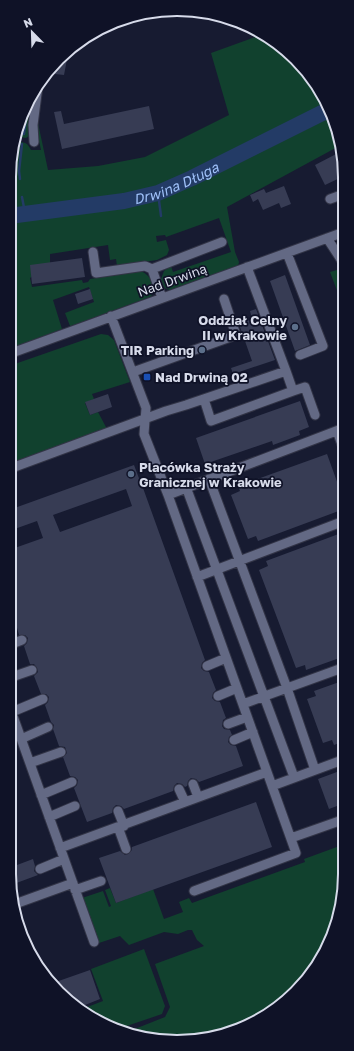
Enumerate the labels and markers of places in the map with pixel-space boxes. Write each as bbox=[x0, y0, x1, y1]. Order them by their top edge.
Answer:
place label: Oddział Celny II w Krakowie bbox=[198, 312, 287, 343]
marker: Oddział Celny II w Krakowie bbox=[290, 322, 300, 332]
place label: TIR Parking bbox=[121, 342, 194, 358]
marker: TIR Parking bbox=[197, 345, 207, 355]
place label: Nad Drwiną 02 bbox=[155, 369, 248, 385]
marker: Nad Drwiną 02 bbox=[142, 372, 152, 382]
place label: Placówka Straży Granicznej w Krakowie bbox=[139, 459, 282, 490]
marker: Placówka Straży Granicznej w Krakowie bbox=[126, 469, 136, 479]

